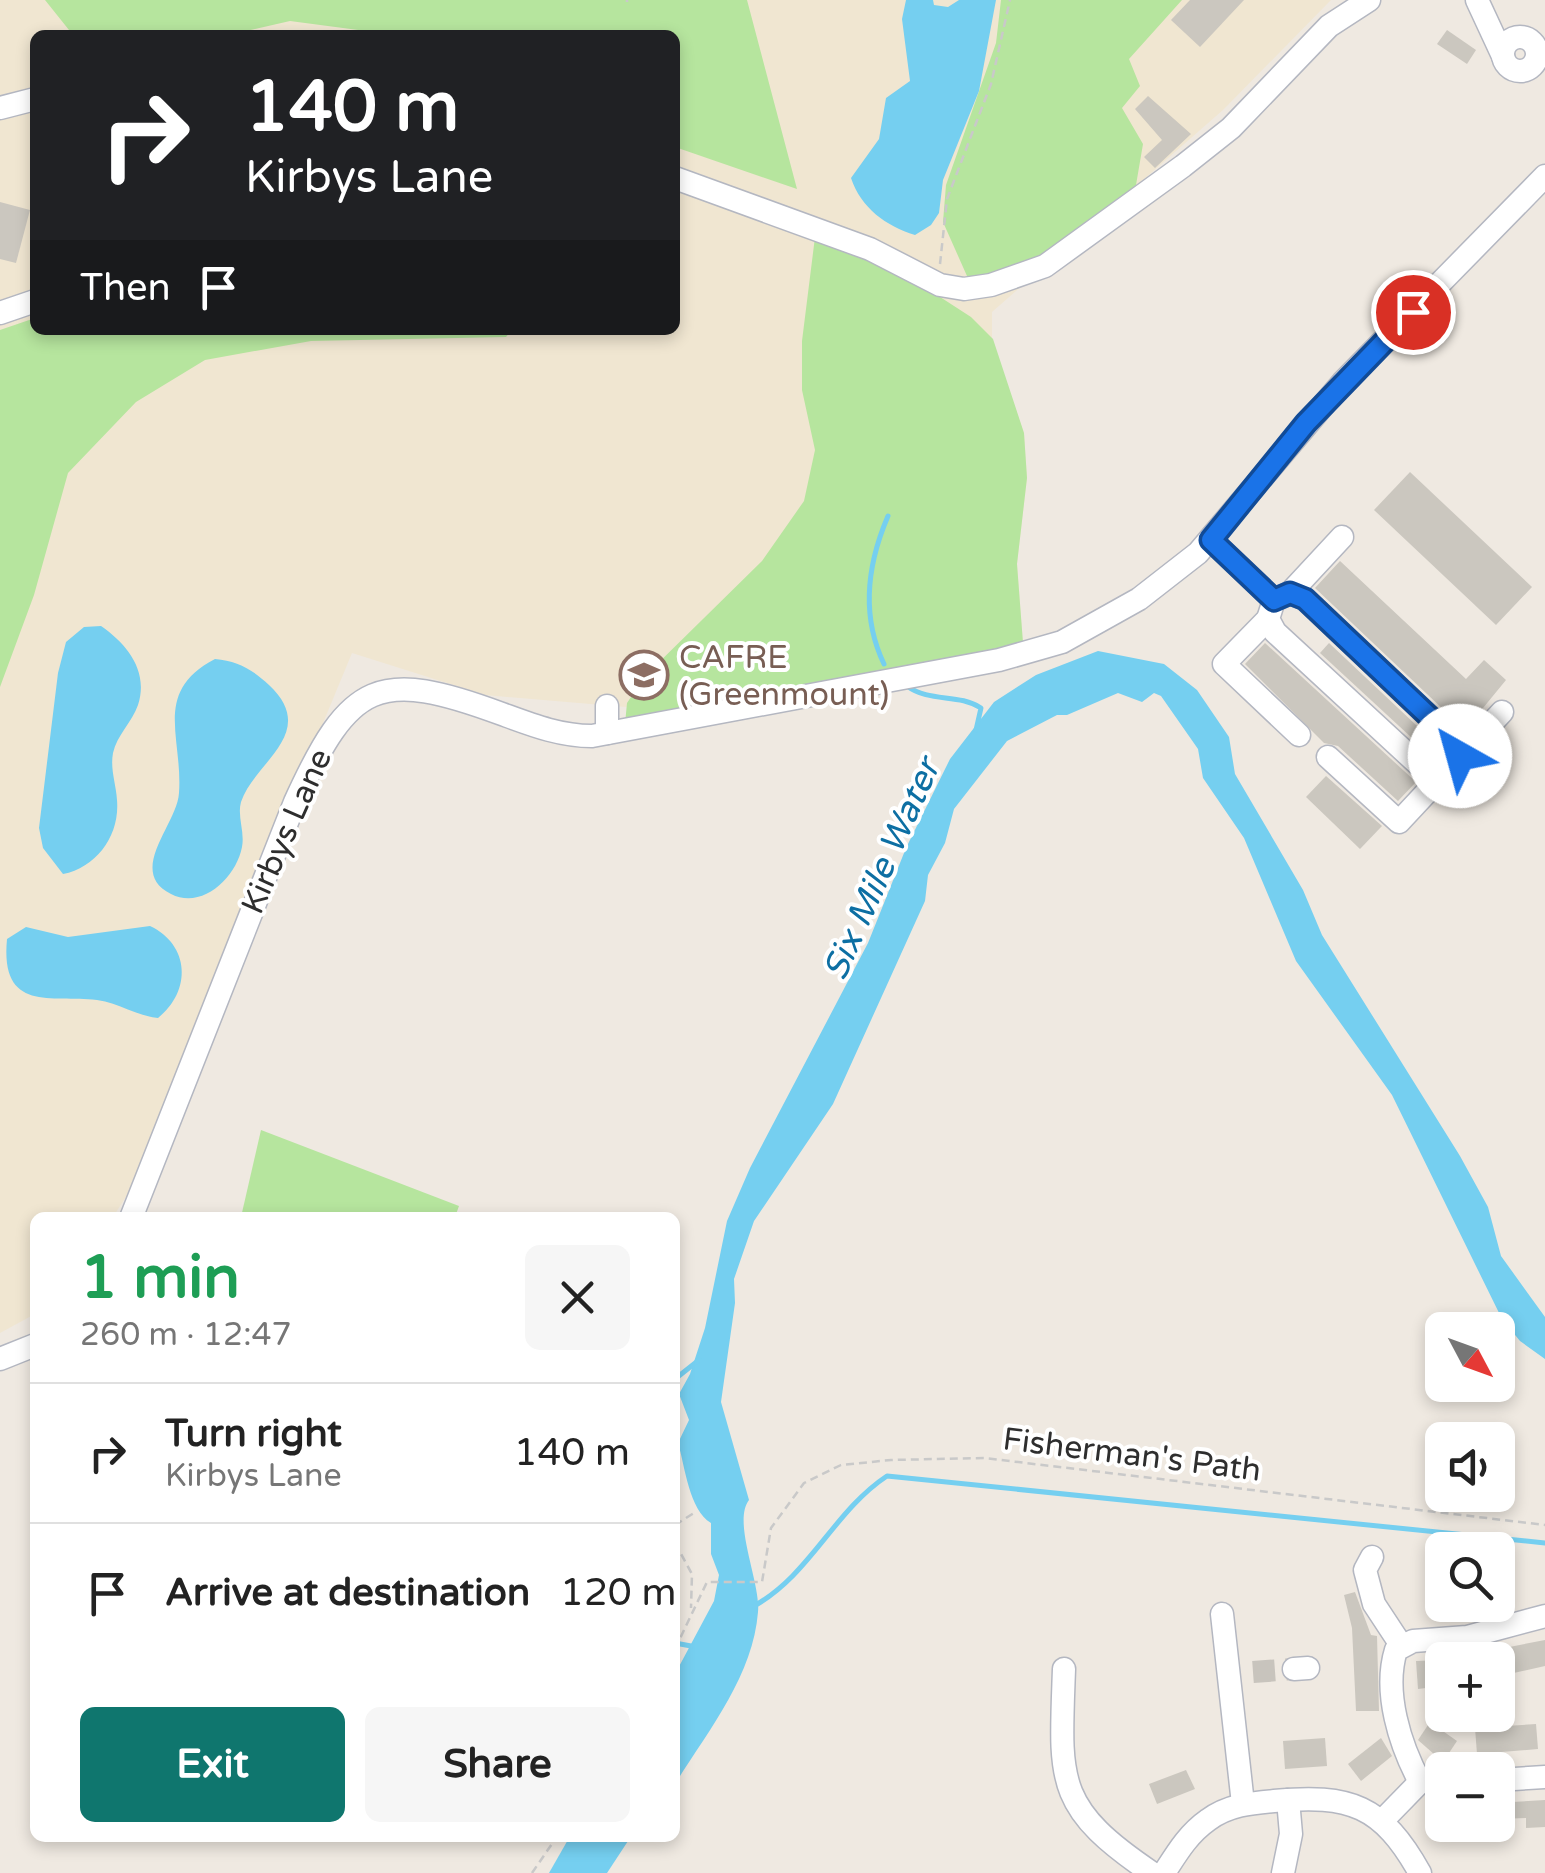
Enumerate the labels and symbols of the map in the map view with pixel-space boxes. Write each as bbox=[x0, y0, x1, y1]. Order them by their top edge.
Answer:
pin bbox=[1371, 270, 1456, 355]
place label: CAFRE (Greenmount) bbox=[679, 639, 889, 714]
school or university icon: CAFRE (Greenmount) bbox=[618, 649, 670, 701]
position arrow bbox=[1408, 704, 1512, 808]
street label: Kirbys Lane bbox=[234, 743, 340, 920]
water label: Six Mile Water bbox=[814, 748, 951, 986]
north arrow bbox=[1425, 1312, 1515, 1402]
street label: Fisherman's Path bbox=[1001, 1420, 1263, 1490]

